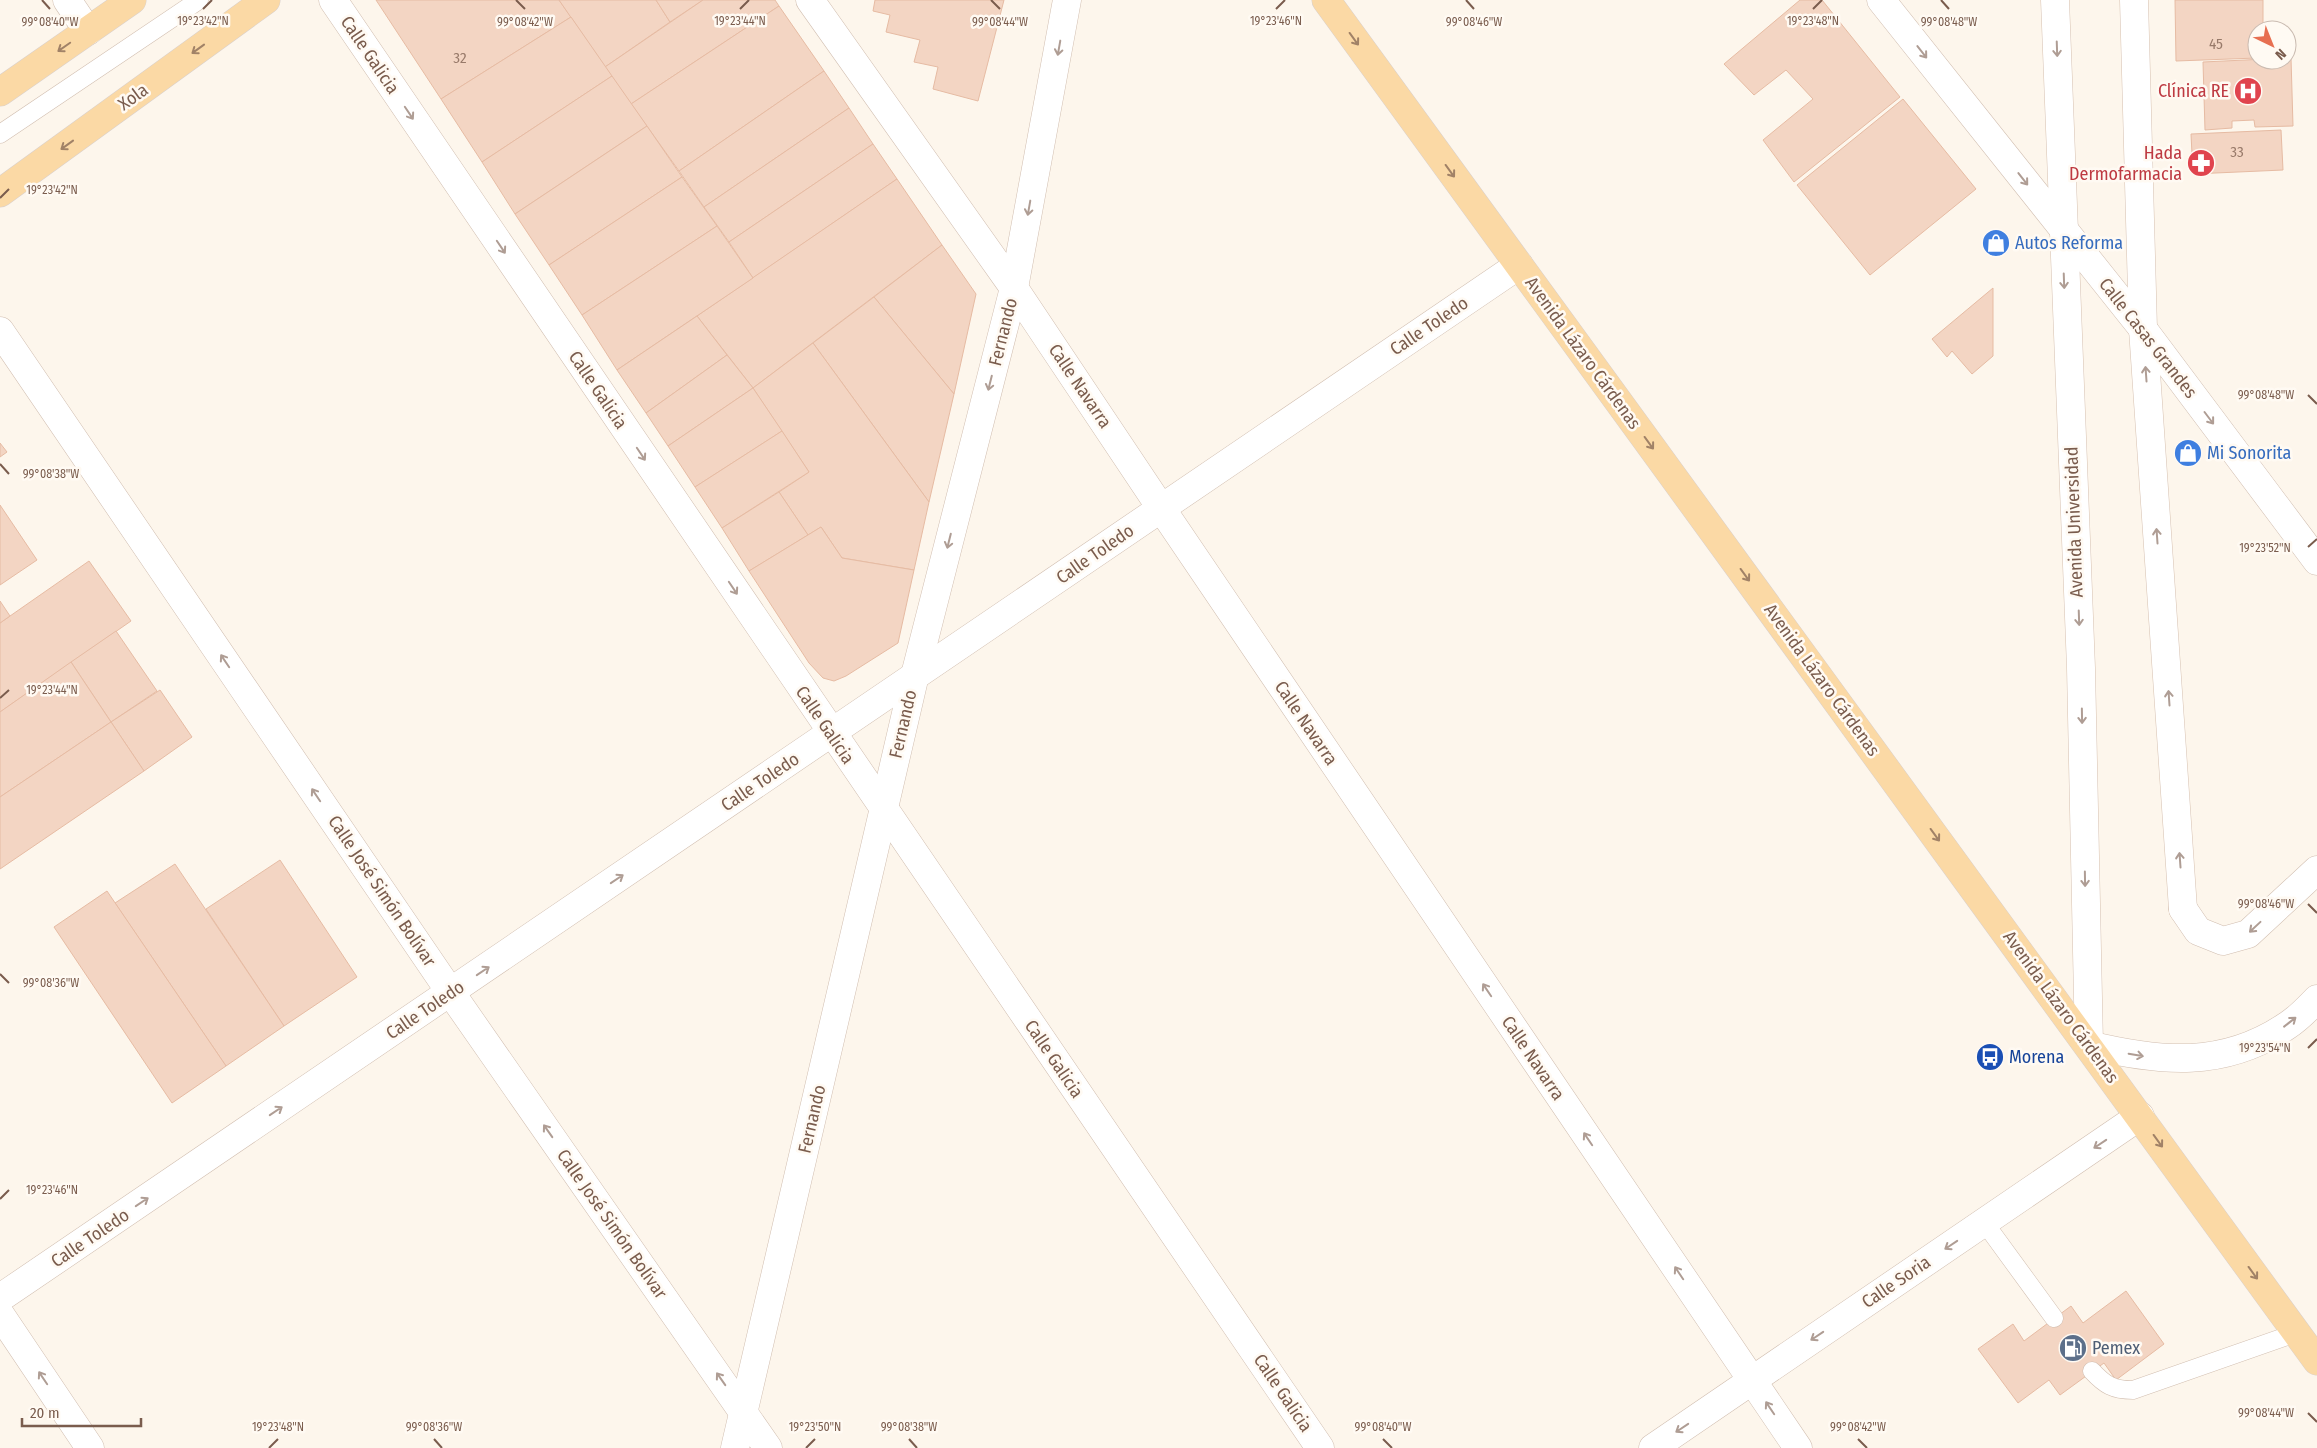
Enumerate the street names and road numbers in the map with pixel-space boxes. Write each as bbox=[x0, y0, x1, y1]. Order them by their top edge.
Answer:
street label: Calle Galicia bbox=[336, 12, 404, 98]
street label: Xola bbox=[114, 79, 152, 115]
street label: Avenida Lázaro Cárdenas bbox=[1520, 273, 1646, 434]
street label: Calle Casas Grandes bbox=[2094, 273, 2202, 403]
street label: Calle Toledo bbox=[1386, 292, 1472, 360]
street label: Fernando bbox=[984, 296, 1022, 368]
street label: Calle Navarra bbox=[1044, 340, 1116, 433]
street label: Calle Galicia bbox=[564, 347, 632, 433]
street label: Avenida Universidad bbox=[2060, 446, 2088, 598]
street label: Calle Toledo bbox=[1052, 519, 1138, 589]
street label: Avenida Lázaro Cárdenas bbox=[1759, 600, 1885, 761]
street label: Calle Navarra bbox=[1270, 677, 1342, 770]
street label: Calle Galicia bbox=[791, 682, 859, 768]
street label: Fernando bbox=[884, 688, 922, 760]
street label: Calle Toledo bbox=[717, 748, 803, 816]
street label: Calle José Simón Bolívar bbox=[323, 811, 441, 971]
street label: Avenida Lázaro Cárdenas bbox=[1998, 927, 2124, 1088]
street label: Calle Toledo bbox=[382, 976, 468, 1044]
street label: Calle Navarra bbox=[1497, 1012, 1569, 1105]
street label: Calle Galicia bbox=[1020, 1016, 1088, 1102]
street label: Fernando bbox=[793, 1083, 831, 1155]
street label: Calle José Simón Bolívar bbox=[552, 1145, 672, 1304]
street label: Calle Toledo bbox=[47, 1204, 133, 1272]
street label: Calle Soria bbox=[1857, 1251, 1935, 1313]
street label: Calle Galicia bbox=[1249, 1350, 1317, 1436]

